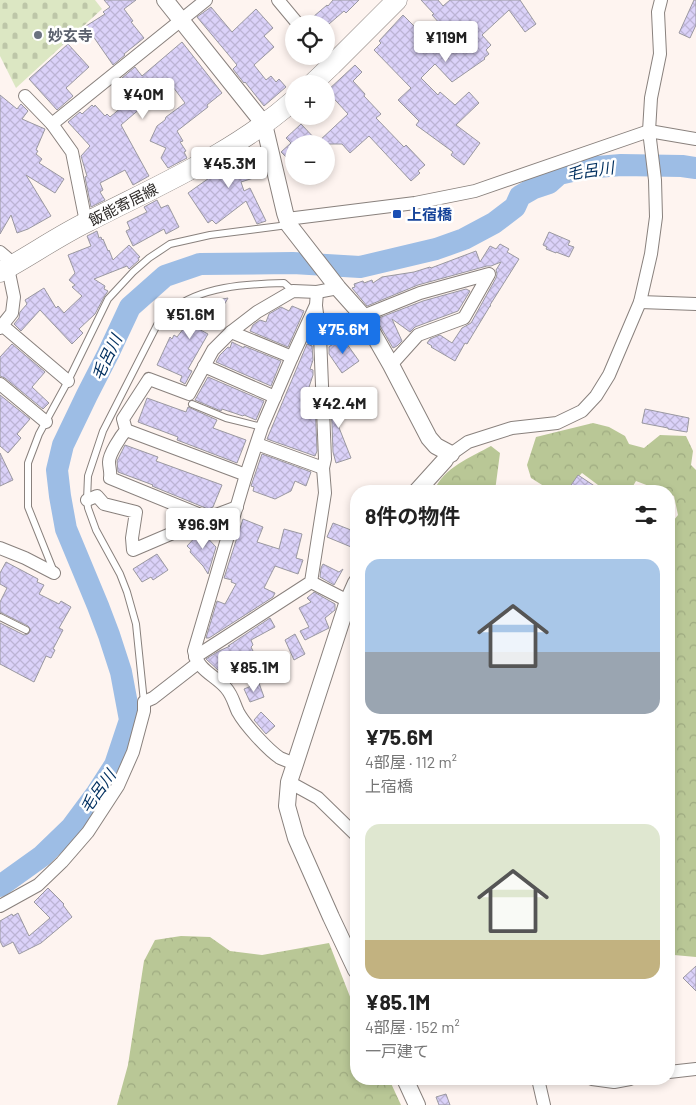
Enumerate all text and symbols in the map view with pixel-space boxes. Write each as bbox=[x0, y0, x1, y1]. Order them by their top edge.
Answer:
map controls bbox=[285, 15, 335, 185]
button: locate bbox=[285, 15, 335, 65]
pin: ¥119M bbox=[411, 20, 481, 63]
place label: 妙玄寺 bbox=[48, 26, 93, 44]
text: ¥119M bbox=[425, 27, 467, 46]
marker: 妙玄寺 bbox=[32, 29, 44, 41]
button: + bbox=[285, 75, 335, 125]
pin: ¥40M bbox=[113, 78, 173, 120]
text: ¥40M bbox=[122, 84, 164, 103]
button: − bbox=[285, 135, 335, 185]
pin: ¥45.3M bbox=[188, 146, 270, 189]
text: ¥45.3M bbox=[202, 153, 256, 172]
water label: 毛呂川 bbox=[565, 157, 617, 183]
street label: 飯能寄居線 bbox=[85, 179, 161, 229]
place label: 上宿橋 bbox=[407, 205, 453, 223]
marker: 上宿橋 bbox=[391, 208, 403, 220]
pin: ¥51.6M bbox=[149, 298, 231, 340]
text: ¥51.6M bbox=[165, 304, 215, 323]
pin: ¥75.6M bbox=[302, 312, 384, 355]
text: ¥75.6M bbox=[317, 319, 369, 338]
water label: 毛呂川 bbox=[87, 329, 126, 383]
pin: ¥42.4M bbox=[298, 386, 380, 429]
text: ¥42.4M bbox=[311, 393, 367, 412]
icon: filters bbox=[632, 501, 660, 529]
text: 8件の物件 bbox=[365, 503, 460, 528]
pin: ¥96.9M bbox=[162, 508, 244, 550]
text: ¥96.9M bbox=[177, 514, 229, 533]
icon: home bbox=[468, 591, 558, 681]
pin: ¥85.1M bbox=[213, 650, 295, 693]
text: ¥85.1M bbox=[229, 657, 279, 676]
text: ¥75.6M bbox=[365, 724, 433, 749]
text: 4部屋 · 112 m² bbox=[365, 752, 457, 771]
water label: 毛呂川 bbox=[75, 764, 120, 816]
text: 上宿橋 bbox=[365, 776, 413, 795]
icon: home bbox=[468, 856, 558, 946]
text: ¥85.1M bbox=[365, 989, 430, 1014]
text: 4部屋 · 152 m² bbox=[365, 1017, 460, 1036]
text: 一戸建て bbox=[365, 1041, 429, 1060]

